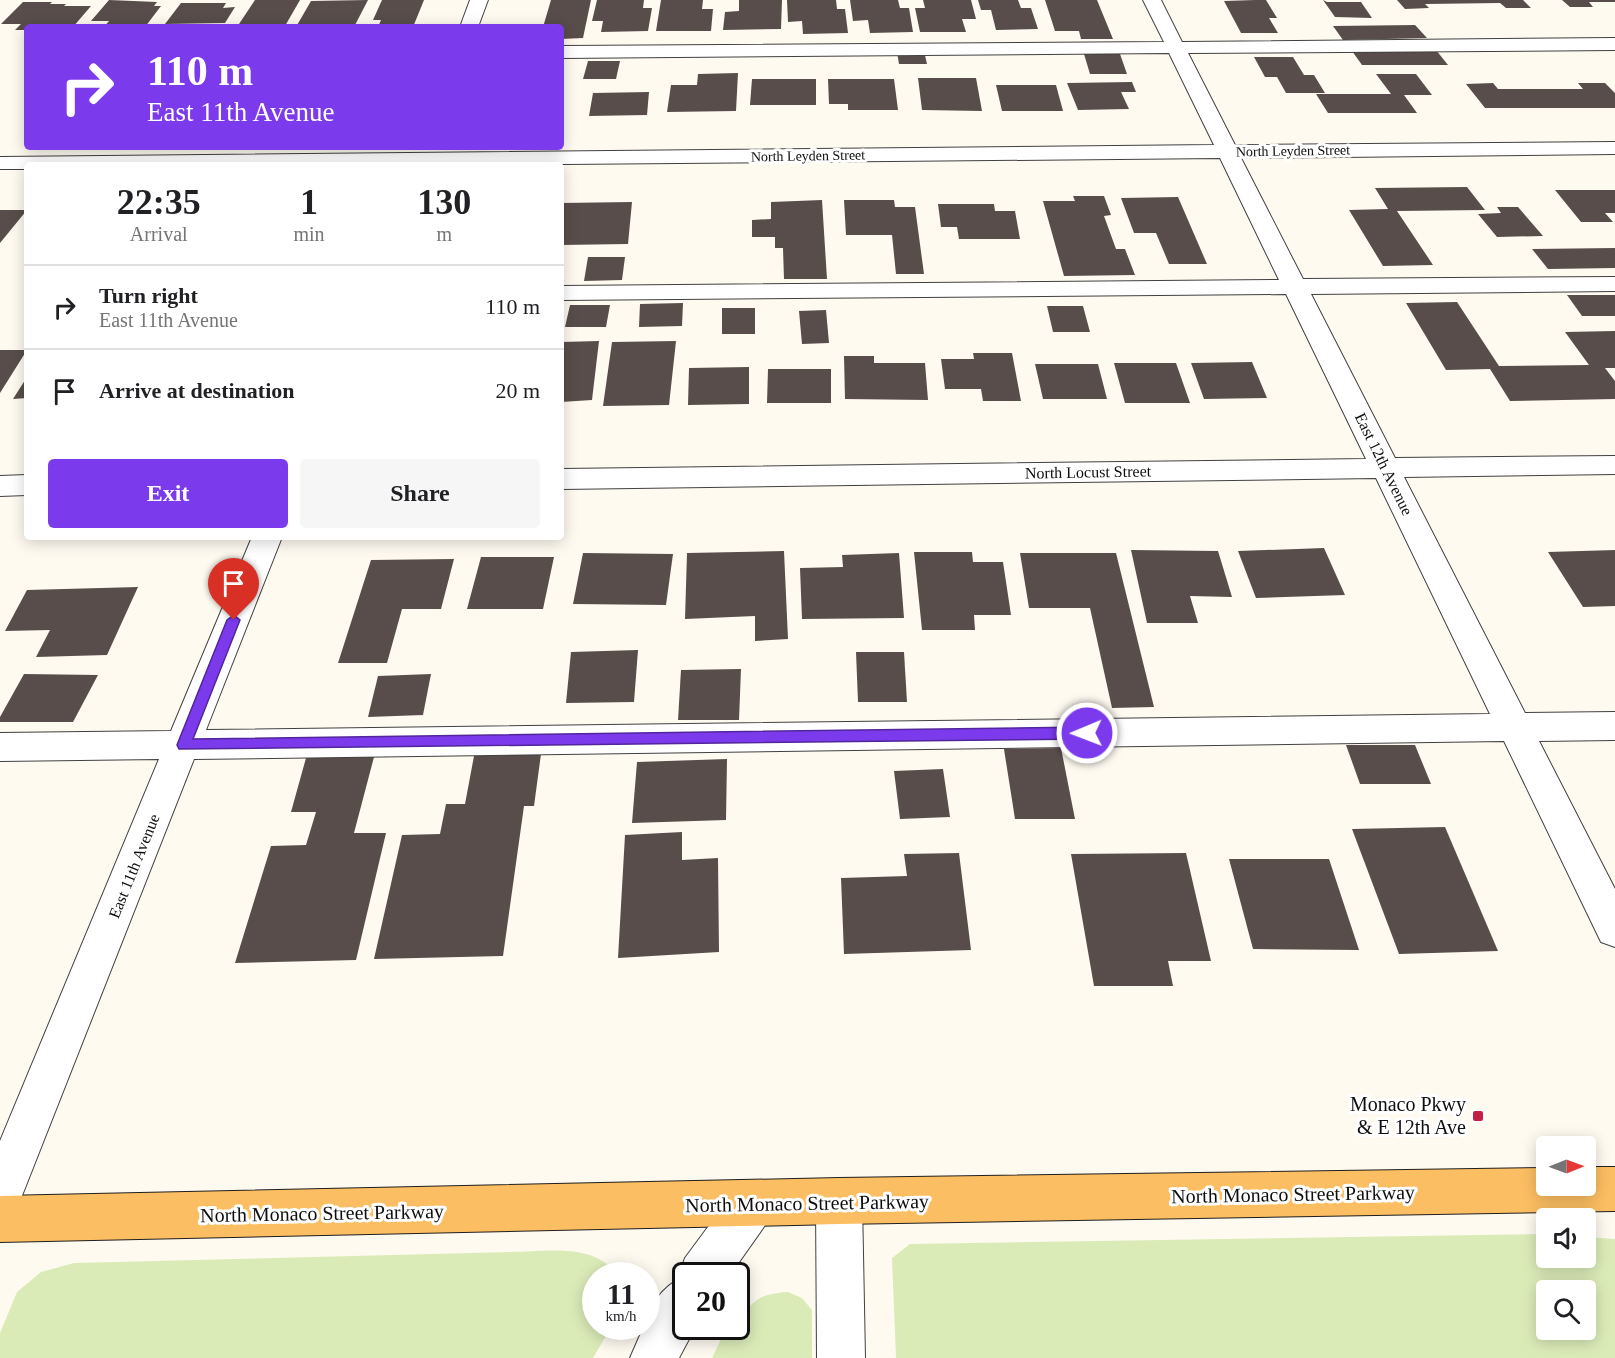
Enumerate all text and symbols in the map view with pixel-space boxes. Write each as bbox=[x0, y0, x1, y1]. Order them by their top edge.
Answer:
icon: right bbox=[48, 48, 126, 126]
text: 110 m bbox=[147, 48, 253, 94]
text: East 11th Avenue bbox=[147, 97, 334, 127]
street label: North Leyden Street bbox=[1236, 143, 1350, 159]
street label: North Leyden Street bbox=[751, 148, 865, 164]
text: 22:35 bbox=[117, 182, 201, 222]
text: 1 bbox=[300, 182, 318, 222]
text: 130 bbox=[417, 182, 471, 222]
text: Arrival bbox=[130, 223, 188, 245]
text: min bbox=[293, 223, 325, 245]
text: m bbox=[437, 223, 452, 245]
text: Turn right bbox=[99, 283, 198, 308]
icon: right bbox=[48, 291, 81, 324]
text: 110 m bbox=[485, 294, 540, 319]
text: East 11th Avenue bbox=[99, 309, 238, 331]
icon: arrive bbox=[48, 375, 81, 408]
text: Arrive at destination bbox=[99, 378, 295, 403]
text: 20 m bbox=[495, 378, 540, 403]
street label: East 12th Avenue bbox=[1352, 410, 1416, 518]
button: Exit bbox=[48, 459, 288, 528]
button: Share bbox=[300, 459, 540, 528]
street label: North Locust Street bbox=[1025, 462, 1152, 482]
pin bbox=[208, 558, 259, 620]
icon: arrive bbox=[217, 567, 250, 600]
position arrow bbox=[1055, 701, 1119, 765]
street label: East 11th Avenue bbox=[105, 811, 163, 921]
place label: Monaco Pkwy & E 12th Ave bbox=[1350, 1093, 1466, 1138]
marker: Monaco Pkwy & E 12th Ave bbox=[1471, 1109, 1485, 1123]
north arrow bbox=[1536, 1136, 1596, 1196]
map controls bbox=[1536, 1136, 1596, 1340]
street label: North Monaco Street Parkway bbox=[1171, 1181, 1415, 1208]
street label: North Monaco Street Parkway bbox=[685, 1190, 929, 1217]
street label: North Monaco Street Parkway bbox=[200, 1200, 444, 1227]
button: sound bbox=[1536, 1208, 1596, 1268]
speed limit sign: 20 bbox=[672, 1262, 750, 1340]
text: 11 bbox=[607, 1277, 635, 1310]
button: search bbox=[1536, 1280, 1596, 1340]
text: km/h bbox=[606, 1308, 636, 1324]

